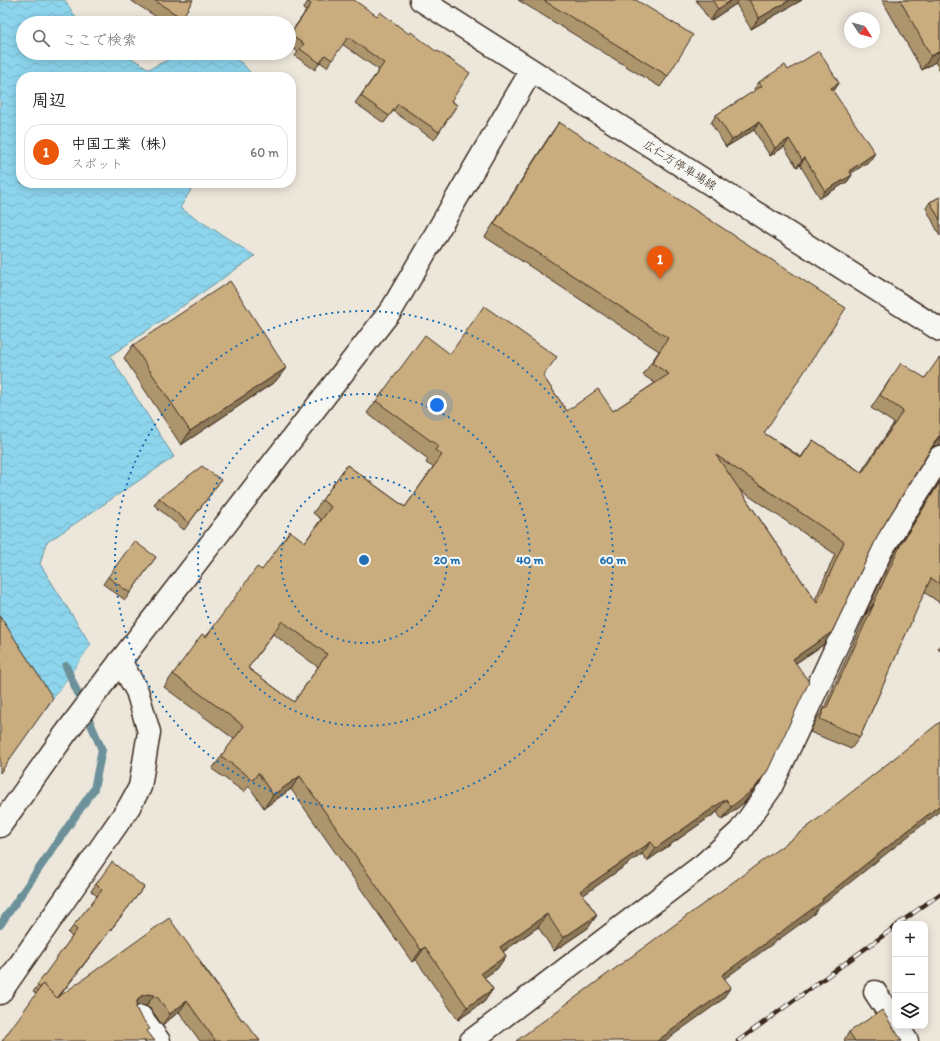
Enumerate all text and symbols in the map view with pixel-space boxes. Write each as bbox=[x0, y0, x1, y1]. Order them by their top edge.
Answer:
north arrow bbox=[844, 12, 880, 48]
search box bbox=[16, 16, 296, 60]
icon: search bbox=[30, 27, 52, 49]
text: ここで検索 bbox=[62, 31, 137, 49]
text: 周辺 bbox=[32, 90, 66, 110]
text: 中国工業（株） bbox=[71, 135, 176, 153]
street label: 広仁方停車場線 bbox=[641, 137, 719, 193]
text: 1 bbox=[43, 145, 49, 160]
text: 60 m bbox=[250, 145, 279, 160]
text: スポット bbox=[71, 156, 123, 171]
pin: 1 bbox=[647, 246, 673, 279]
your location bbox=[427, 395, 447, 415]
centre of rings bbox=[357, 553, 371, 567]
text: 20 m bbox=[434, 553, 461, 567]
text: 40 m bbox=[516, 553, 545, 567]
text: 60 m bbox=[600, 553, 627, 567]
map controls bbox=[892, 921, 928, 1029]
button: + bbox=[892, 921, 928, 957]
button: − bbox=[892, 957, 928, 993]
button: layers bbox=[892, 993, 928, 1029]

